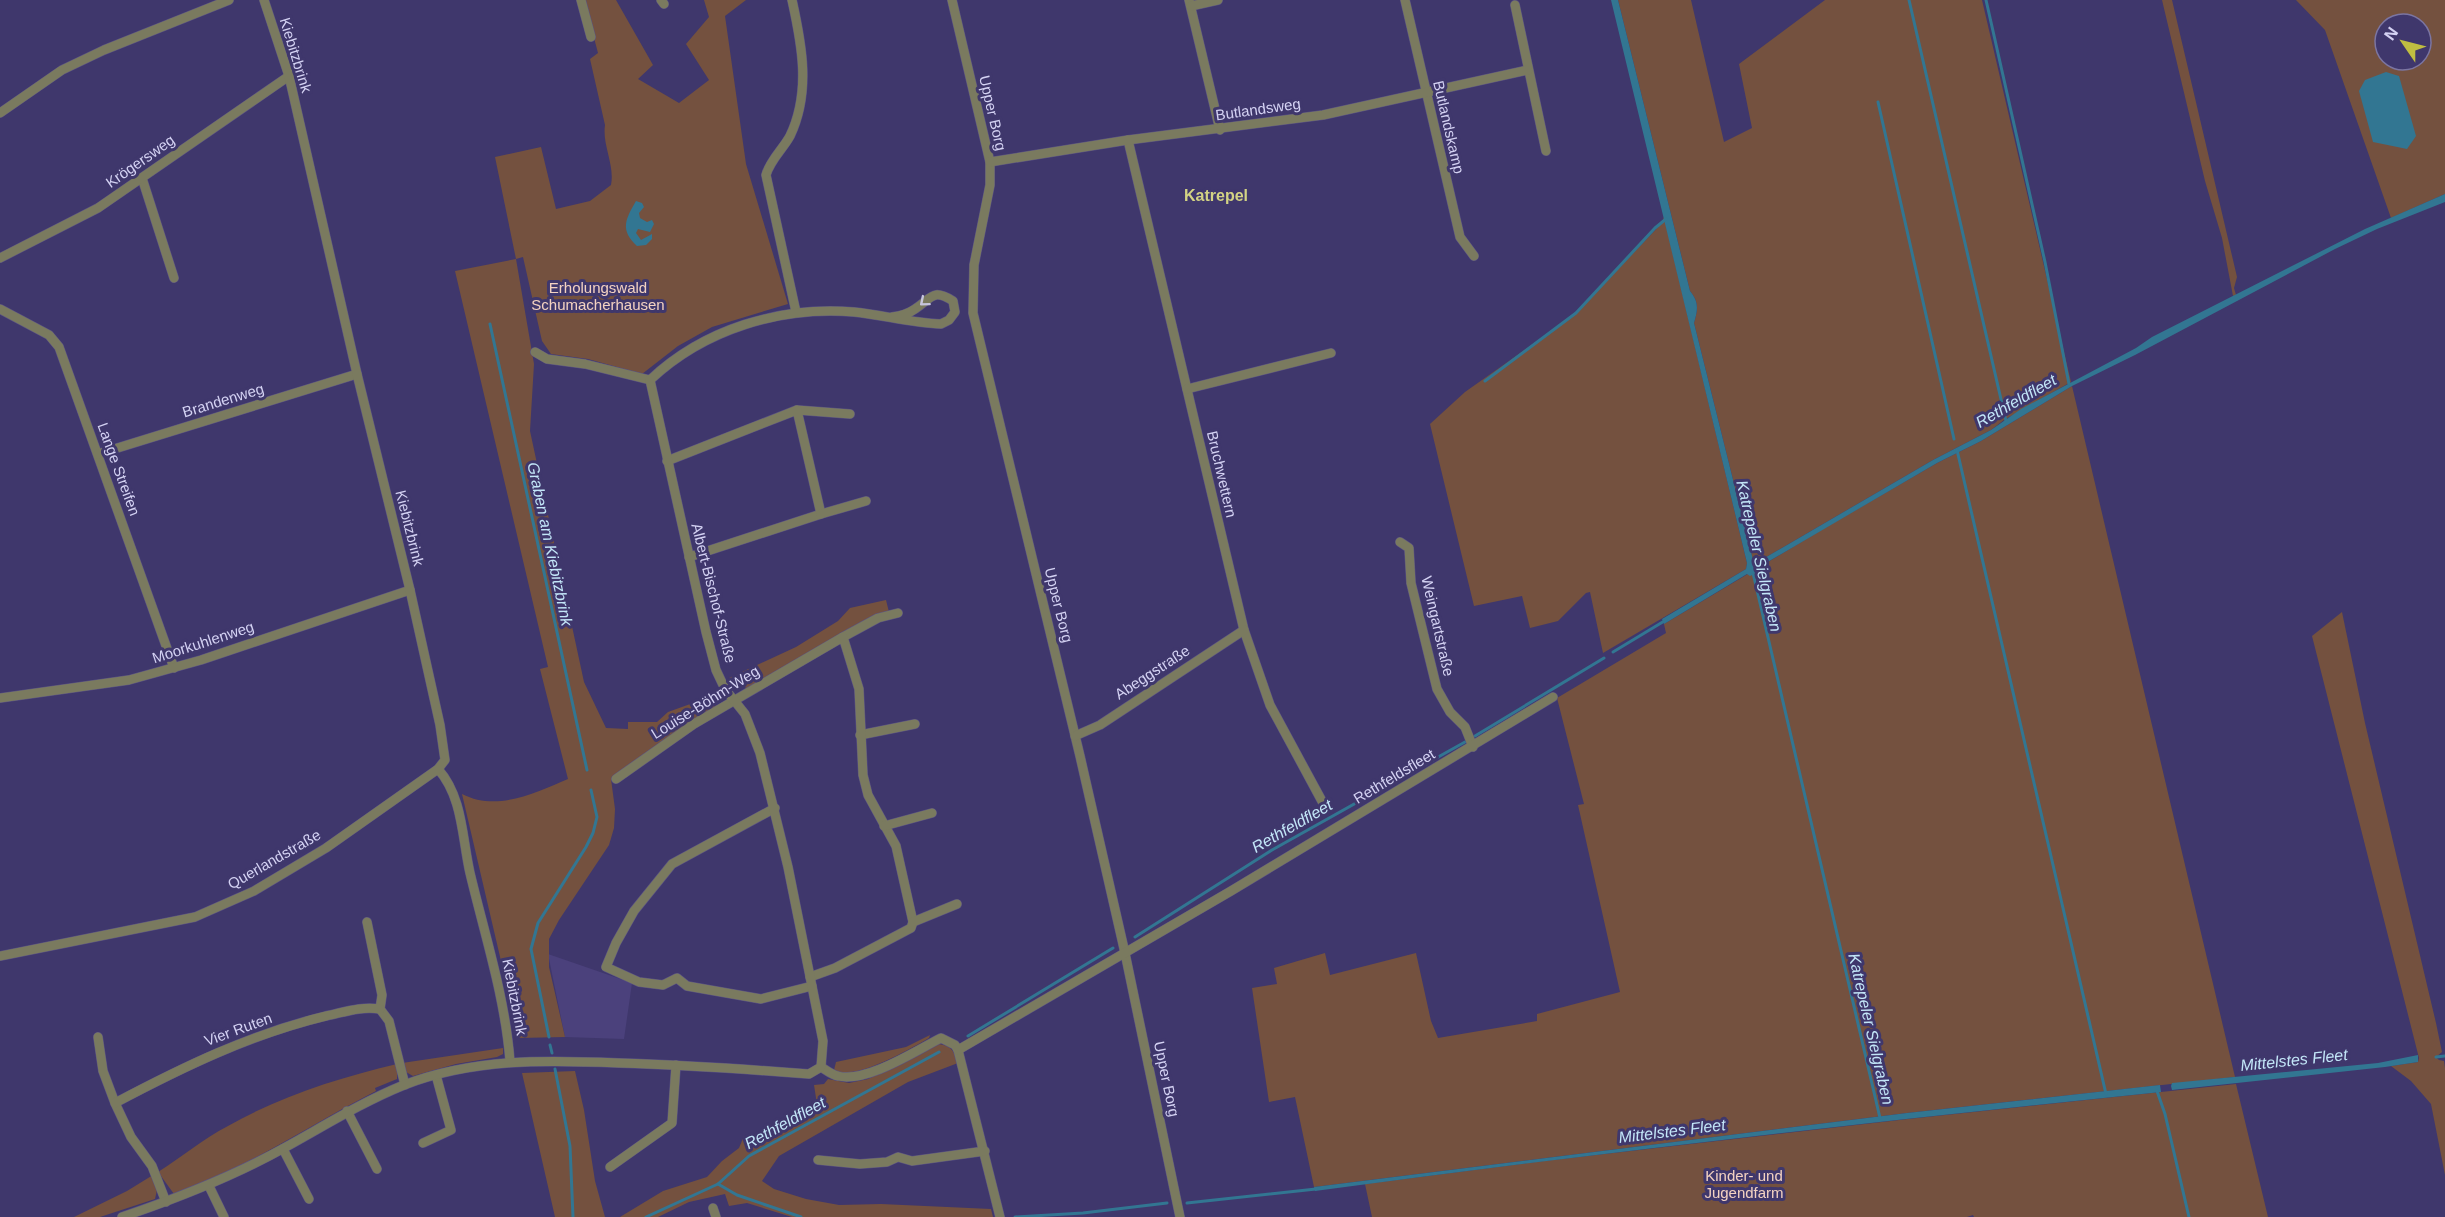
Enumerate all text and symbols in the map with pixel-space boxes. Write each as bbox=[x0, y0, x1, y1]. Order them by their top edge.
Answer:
north arrow bbox=[2373, 12, 2433, 72]
street label: Kiebitzbrink bbox=[277, 15, 316, 95]
text: N bbox=[2381, 24, 2401, 43]
street label: Upper Borg bbox=[976, 74, 1010, 152]
street label: Butlandskamp bbox=[1430, 79, 1468, 175]
street label: Butlandsweg bbox=[1214, 95, 1302, 123]
street label: Krögersweg bbox=[102, 131, 178, 191]
district label: Katrepel bbox=[1184, 187, 1248, 204]
park label: Erholungswald Schumacherhausen bbox=[531, 279, 665, 313]
one-way arrow bbox=[920, 295, 931, 306]
water label: Rethfeldfleet bbox=[1973, 371, 2060, 431]
street label: Brandenweg bbox=[180, 380, 266, 420]
street label: Lange Streifen bbox=[94, 420, 144, 518]
street label: Bruchwettern bbox=[1204, 429, 1240, 519]
water label: Graben am Kiebitzbrink bbox=[524, 460, 576, 629]
water label: Katrepeler Sielgraben bbox=[1733, 479, 1785, 633]
street label: Kiebitzbrink bbox=[392, 488, 428, 568]
street label: Albert-Bischof-Straße bbox=[688, 521, 740, 665]
street label: Upper Borg bbox=[1041, 566, 1077, 644]
street label: Weingartstraße bbox=[1418, 574, 1458, 678]
street label: Moorkuhlenweg bbox=[150, 618, 256, 666]
street label: Abeggstraße bbox=[1111, 641, 1193, 703]
street label: Louise-Böhm-Weg bbox=[648, 662, 762, 742]
street label: Rethfeldsfleet bbox=[1350, 745, 1438, 807]
water label: Rethfeldfleet bbox=[1249, 796, 1336, 856]
street label: Querlandstraße bbox=[225, 826, 323, 892]
water label: Katrepeler Sielgraben bbox=[1845, 952, 1897, 1106]
street label: Kiebitzbrink bbox=[499, 957, 531, 1037]
street label: Vier Ruten bbox=[202, 1009, 274, 1049]
street label: Upper Borg bbox=[1151, 1040, 1183, 1118]
water label: Mittelstes Fleet bbox=[2240, 1046, 2349, 1074]
water label: Rethfeldfleet bbox=[742, 1094, 829, 1152]
water label: Mittelstes Fleet bbox=[1618, 1116, 1727, 1146]
park label: Kinder- und Jugendfarm bbox=[1704, 1167, 1784, 1201]

